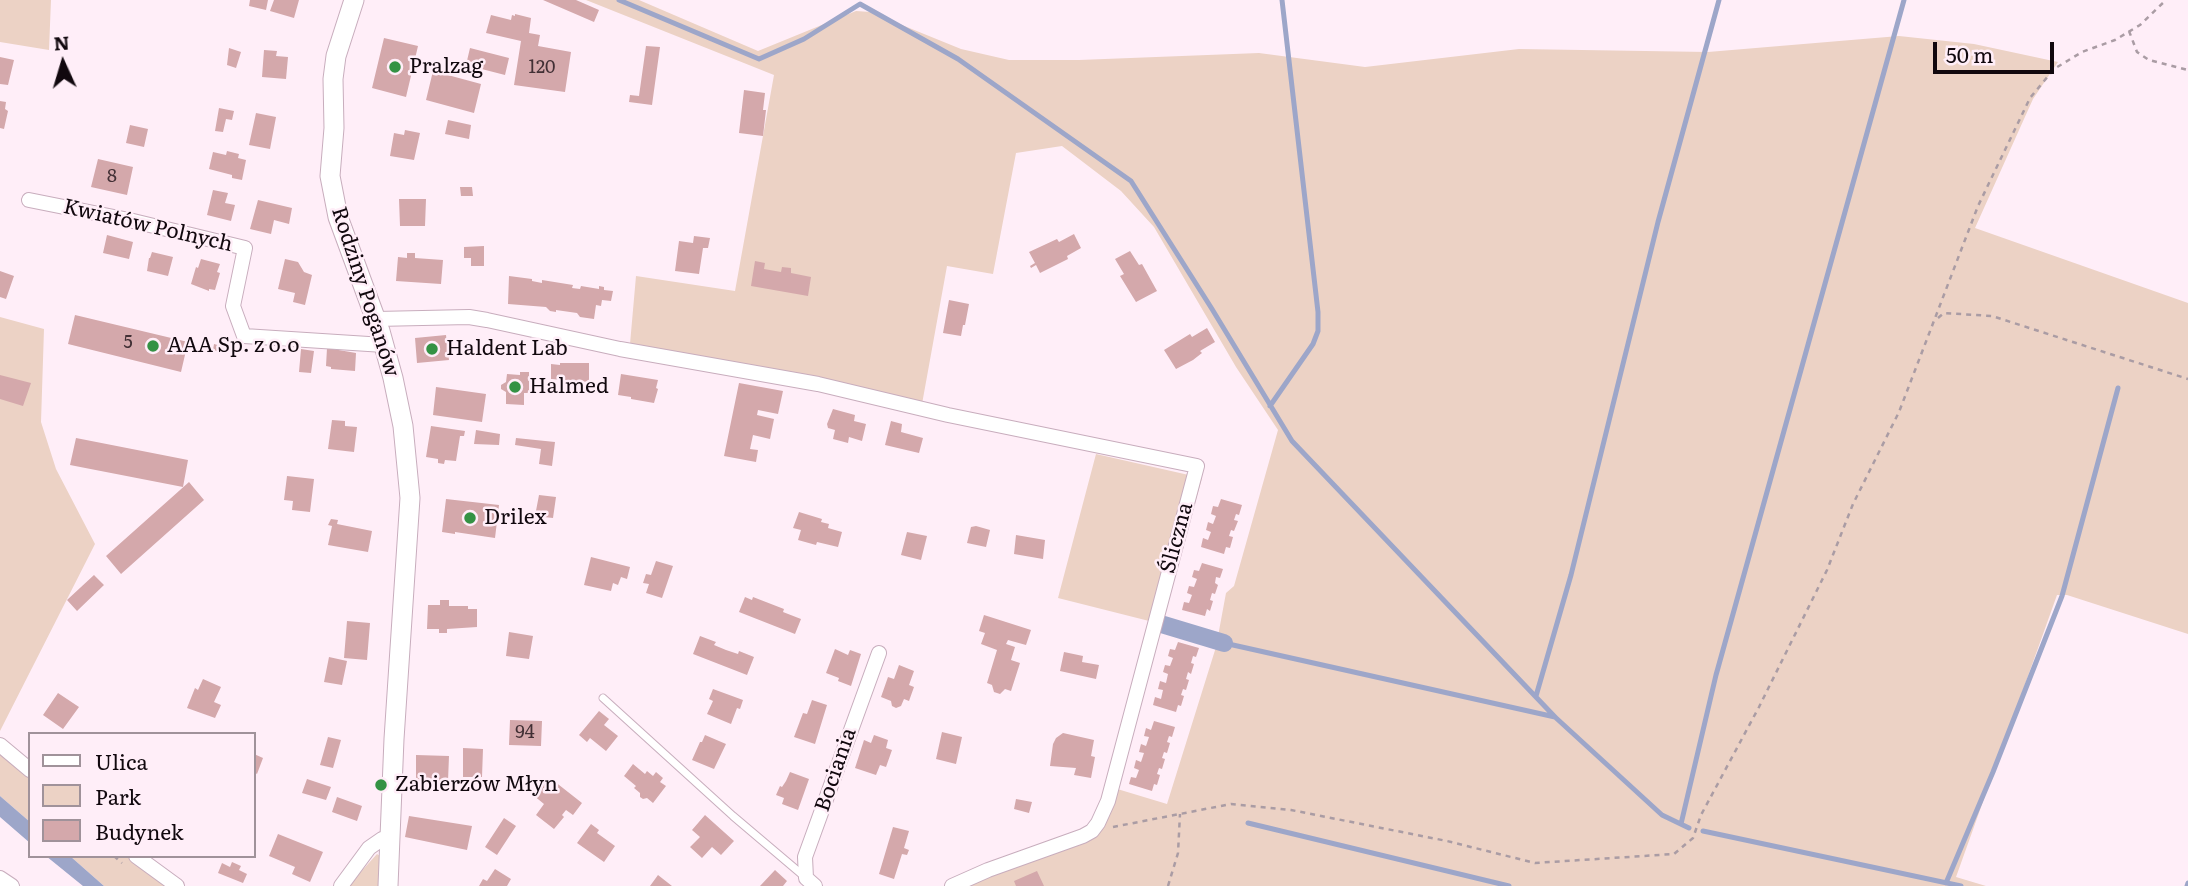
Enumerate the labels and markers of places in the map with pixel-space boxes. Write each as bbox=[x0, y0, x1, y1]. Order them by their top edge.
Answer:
place label: Pralzag bbox=[409, 54, 483, 80]
marker: Pralzag bbox=[387, 59, 403, 75]
place label: AAA Sp. z o.o bbox=[167, 333, 300, 359]
place label: Haldent Lab bbox=[446, 336, 568, 362]
marker: AAA Sp. z o.o bbox=[145, 338, 161, 354]
marker: Haldent Lab bbox=[424, 341, 440, 357]
place label: Halmed bbox=[529, 374, 609, 400]
marker: Halmed bbox=[507, 379, 523, 395]
place label: Drilex bbox=[484, 505, 547, 531]
marker: Drilex bbox=[462, 510, 478, 526]
place label: Zabierzów Młyn bbox=[395, 772, 558, 798]
marker: Zabierzów Młyn bbox=[373, 777, 389, 793]

